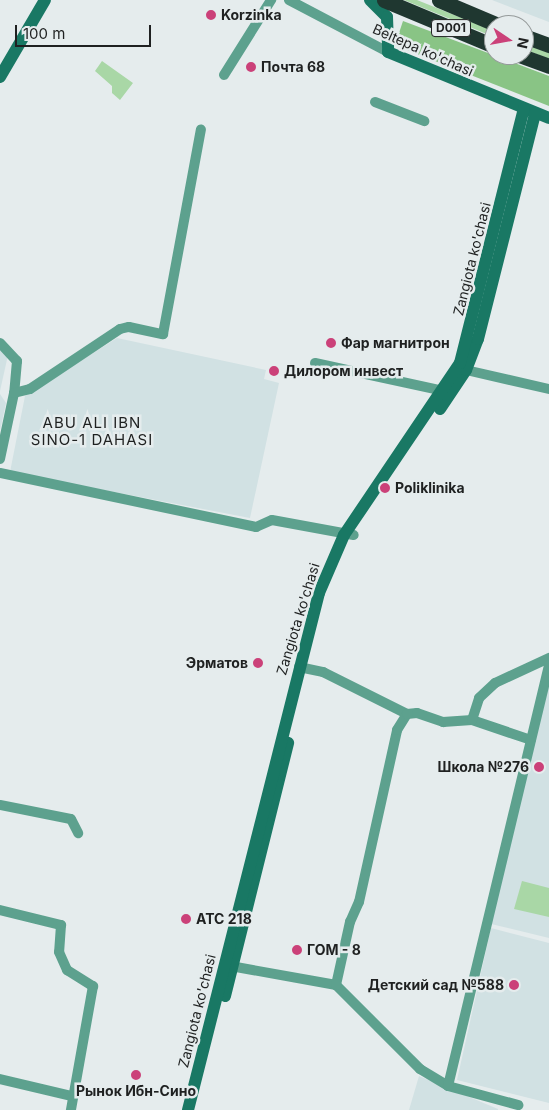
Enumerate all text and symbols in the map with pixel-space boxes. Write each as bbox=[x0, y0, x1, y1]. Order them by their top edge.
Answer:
place label: Korzinka bbox=[221, 7, 282, 23]
marker: Korzinka bbox=[205, 9, 217, 21]
scale bar bbox=[18, 15, 154, 47]
north arrow bbox=[484, 15, 534, 65]
road number: D001 bbox=[430, 18, 472, 38]
street label: Beltepa ko'chasi bbox=[370, 20, 476, 80]
text: 100 m bbox=[23, 24, 65, 43]
text: N bbox=[514, 36, 533, 50]
place label: Почта 68 bbox=[261, 59, 325, 75]
marker: Почта 68 bbox=[245, 61, 257, 73]
street label: Zangiota ko'chasi bbox=[450, 201, 494, 317]
place label: Фар магнитрон bbox=[341, 335, 450, 351]
marker: Фар магнитрон bbox=[325, 337, 337, 349]
place label: Дилором инвест bbox=[284, 363, 403, 379]
marker: Дилором инвест bbox=[268, 365, 280, 377]
district label: ABU ALI IBN SINO-1 DAHASI bbox=[29, 413, 155, 448]
place label: Poliklinika bbox=[395, 480, 465, 496]
marker: Poliklinika bbox=[379, 482, 391, 494]
street label: Zangiota ko'chasi bbox=[273, 561, 323, 677]
place label: Эрматов bbox=[186, 655, 248, 671]
marker: Эрматов bbox=[252, 657, 264, 669]
place label: Школа №276 bbox=[438, 759, 529, 775]
marker: Школа №276 bbox=[533, 761, 545, 773]
place label: АТС 218 bbox=[196, 911, 252, 927]
marker: АТС 218 bbox=[180, 913, 192, 925]
place label: ГОМ - 8 bbox=[307, 942, 361, 958]
marker: ГОМ - 8 bbox=[291, 944, 303, 956]
street label: Zangiota ko'chasi bbox=[175, 953, 219, 1069]
place label: Детский сад №588 bbox=[368, 977, 504, 993]
marker: Детский сад №588 bbox=[508, 979, 520, 991]
marker: Рынок Ибн-Сино bbox=[130, 1069, 142, 1081]
place label: Рынок Ибн-Сино bbox=[76, 1083, 196, 1099]

